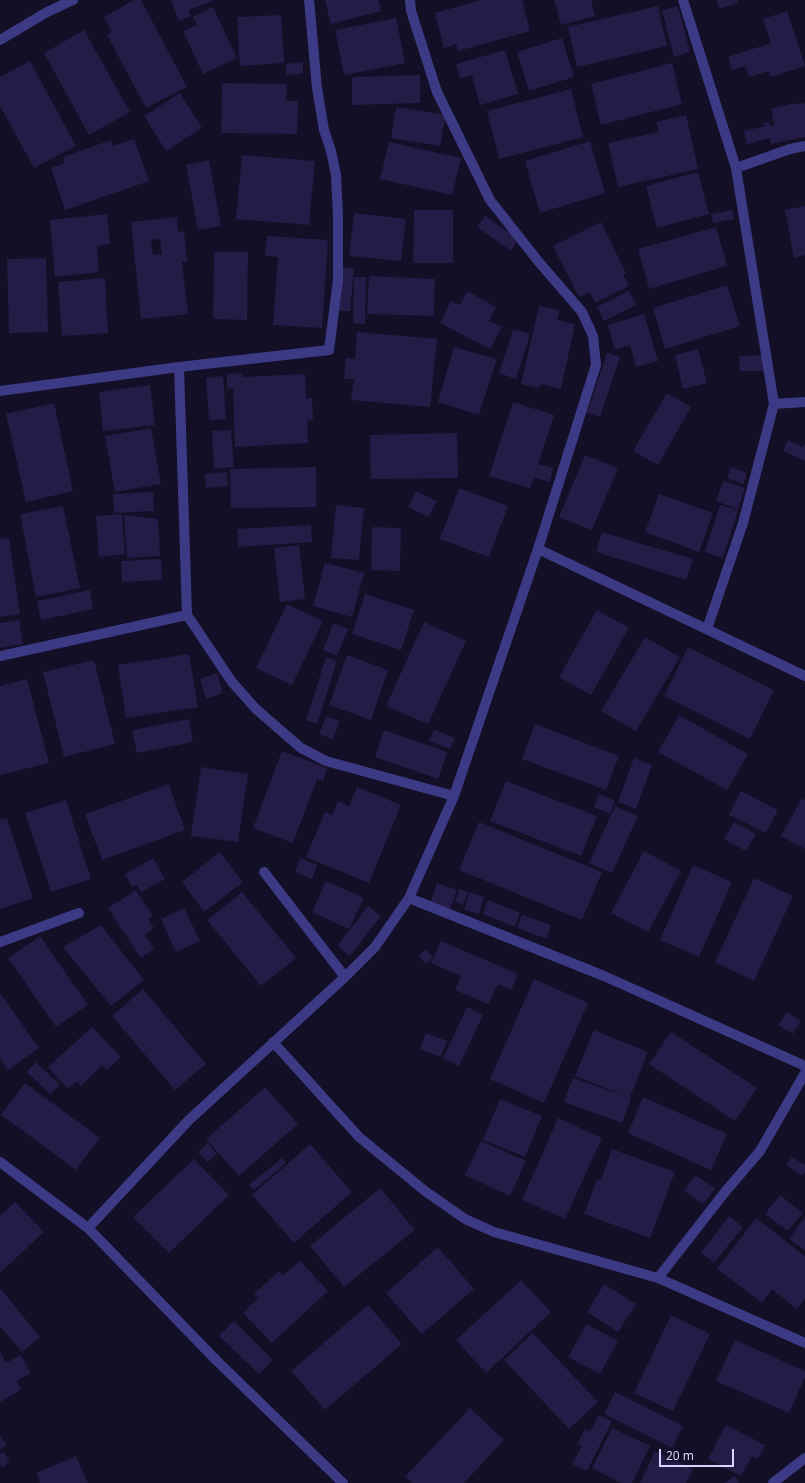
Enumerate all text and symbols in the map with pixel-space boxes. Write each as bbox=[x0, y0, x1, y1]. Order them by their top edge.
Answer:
scale bar bbox=[661, 1441, 736, 1467]
text: 20 m bbox=[666, 1447, 694, 1464]

